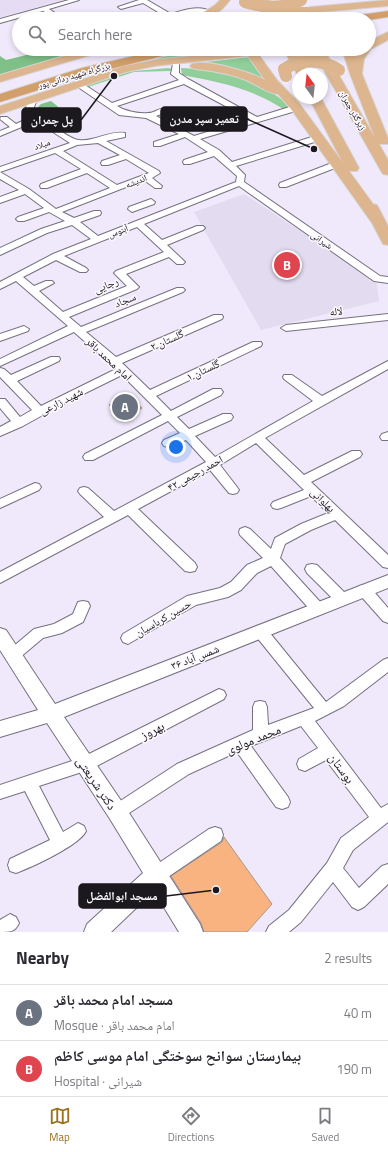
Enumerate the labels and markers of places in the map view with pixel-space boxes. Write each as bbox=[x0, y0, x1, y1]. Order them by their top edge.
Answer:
callout: تعمیر سپر مدرن bbox=[161, 107, 247, 131]
callout: پل چمران bbox=[22, 108, 81, 132]
pin: B bbox=[274, 250, 300, 280]
pin: A bbox=[112, 392, 138, 422]
callout: مسجد ابوالفضل bbox=[79, 884, 166, 908]

